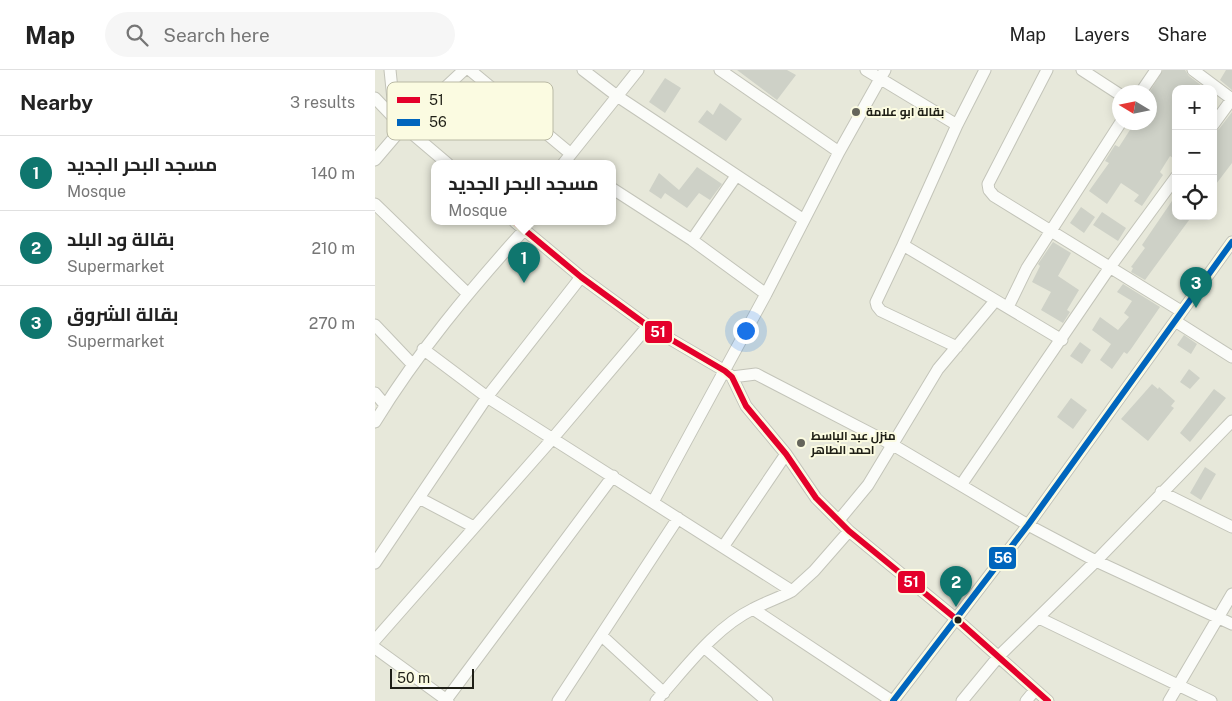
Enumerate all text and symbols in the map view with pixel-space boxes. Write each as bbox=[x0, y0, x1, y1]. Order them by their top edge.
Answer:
search box bbox=[105, 12, 455, 57]
text: Map bbox=[25, 21, 75, 49]
icon: search bbox=[123, 21, 151, 49]
text: Search here bbox=[163, 24, 270, 46]
text: Map bbox=[1010, 24, 1046, 45]
text: Layers bbox=[1074, 24, 1130, 45]
text: Share bbox=[1158, 24, 1207, 45]
legend bbox=[387, 82, 553, 140]
north arrow bbox=[1112, 85, 1157, 130]
map controls bbox=[1172, 85, 1217, 220]
button: + bbox=[1172, 85, 1217, 130]
text: Nearby bbox=[20, 90, 93, 115]
text: 51 bbox=[429, 92, 444, 108]
text: 3 results bbox=[290, 93, 355, 112]
place label: بقالة ابو علامة bbox=[866, 105, 944, 120]
marker: بقالة ابو علامة bbox=[850, 106, 862, 118]
text: 56 bbox=[429, 114, 447, 130]
button: − bbox=[1172, 130, 1217, 175]
text: مسجد البحر الجديد bbox=[67, 153, 217, 175]
popup bbox=[431, 160, 616, 225]
text: 1 bbox=[33, 164, 39, 183]
text: 140 m bbox=[311, 164, 355, 183]
text: مسجد البحر الجديد bbox=[448, 172, 599, 194]
button: locate bbox=[1172, 175, 1217, 220]
text: Mosque bbox=[67, 182, 126, 201]
text: Mosque bbox=[448, 201, 507, 220]
text: بقالة ود البلد bbox=[67, 228, 174, 250]
text: 2 bbox=[31, 239, 41, 258]
text: 210 m bbox=[311, 239, 355, 258]
pin: 1 bbox=[508, 242, 540, 283]
text: Supermarket bbox=[67, 257, 164, 276]
pin: 3 bbox=[1180, 267, 1212, 308]
text: بقالة الشروق bbox=[67, 303, 179, 325]
text: 3 bbox=[31, 314, 41, 333]
text: 270 m bbox=[309, 314, 355, 333]
your location bbox=[733, 318, 759, 344]
line badge: 51 bbox=[644, 320, 673, 344]
text: 51 bbox=[650, 324, 666, 340]
text: Supermarket bbox=[67, 332, 164, 351]
place label: منزل عبد الباسط احمد الطاهر bbox=[810, 429, 896, 458]
marker: منزل عبد الباسط احمد الطاهر bbox=[795, 437, 807, 449]
line badge: 56 bbox=[988, 546, 1017, 570]
text: 56 bbox=[994, 550, 1012, 566]
pin: 2 bbox=[940, 566, 972, 607]
line badge: 51 bbox=[897, 570, 926, 594]
text: 51 bbox=[903, 574, 919, 590]
unlabelled marker bbox=[953, 615, 963, 625]
scale bar bbox=[390, 666, 474, 689]
text: 50 m bbox=[397, 670, 430, 686]

